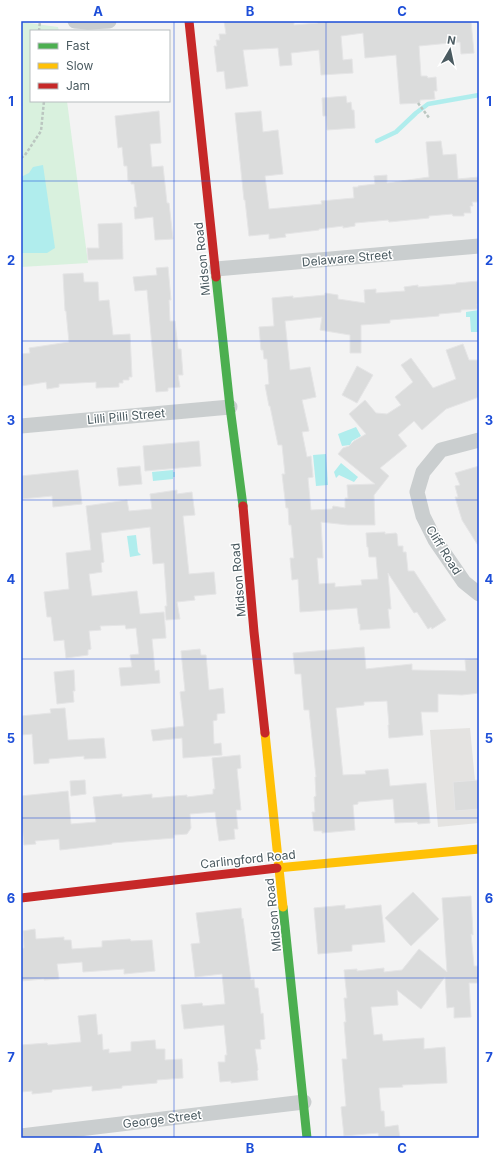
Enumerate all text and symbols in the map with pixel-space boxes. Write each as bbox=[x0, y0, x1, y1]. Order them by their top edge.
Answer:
text: A bbox=[93, 3, 103, 19]
text: B bbox=[246, 3, 255, 19]
text: C bbox=[397, 3, 407, 19]
legend bbox=[30, 30, 170, 102]
north arrow bbox=[430, 30, 470, 70]
text: N bbox=[446, 33, 457, 48]
text: Fast bbox=[66, 38, 90, 53]
text: Slow bbox=[66, 58, 94, 73]
text: Jam bbox=[66, 78, 90, 93]
text: 1 bbox=[8, 93, 14, 109]
text: 1 bbox=[486, 93, 492, 109]
street label: Midson Road bbox=[191, 221, 213, 297]
street label: Delaware Street bbox=[301, 247, 393, 269]
text: 2 bbox=[7, 252, 15, 268]
text: 2 bbox=[485, 252, 493, 268]
street label: Lilli Pilli Street bbox=[86, 405, 166, 427]
text: 3 bbox=[7, 412, 15, 428]
text: 3 bbox=[485, 412, 493, 428]
street label: Cliff Road bbox=[423, 523, 465, 577]
street label: Midson Road bbox=[227, 542, 249, 618]
text: 4 bbox=[7, 571, 16, 587]
text: 4 bbox=[485, 571, 494, 587]
text: 5 bbox=[7, 730, 15, 746]
text: 5 bbox=[485, 730, 493, 746]
street label: Carlingford Road bbox=[200, 847, 296, 871]
street label: Midson Road bbox=[262, 877, 284, 953]
text: 6 bbox=[7, 890, 15, 906]
text: 6 bbox=[485, 890, 493, 906]
text: 7 bbox=[7, 1049, 15, 1065]
text: 7 bbox=[485, 1049, 493, 1065]
street label: George Street bbox=[122, 1107, 202, 1131]
text: A bbox=[93, 1140, 103, 1156]
text: B bbox=[246, 1140, 255, 1156]
text: C bbox=[397, 1140, 407, 1156]

